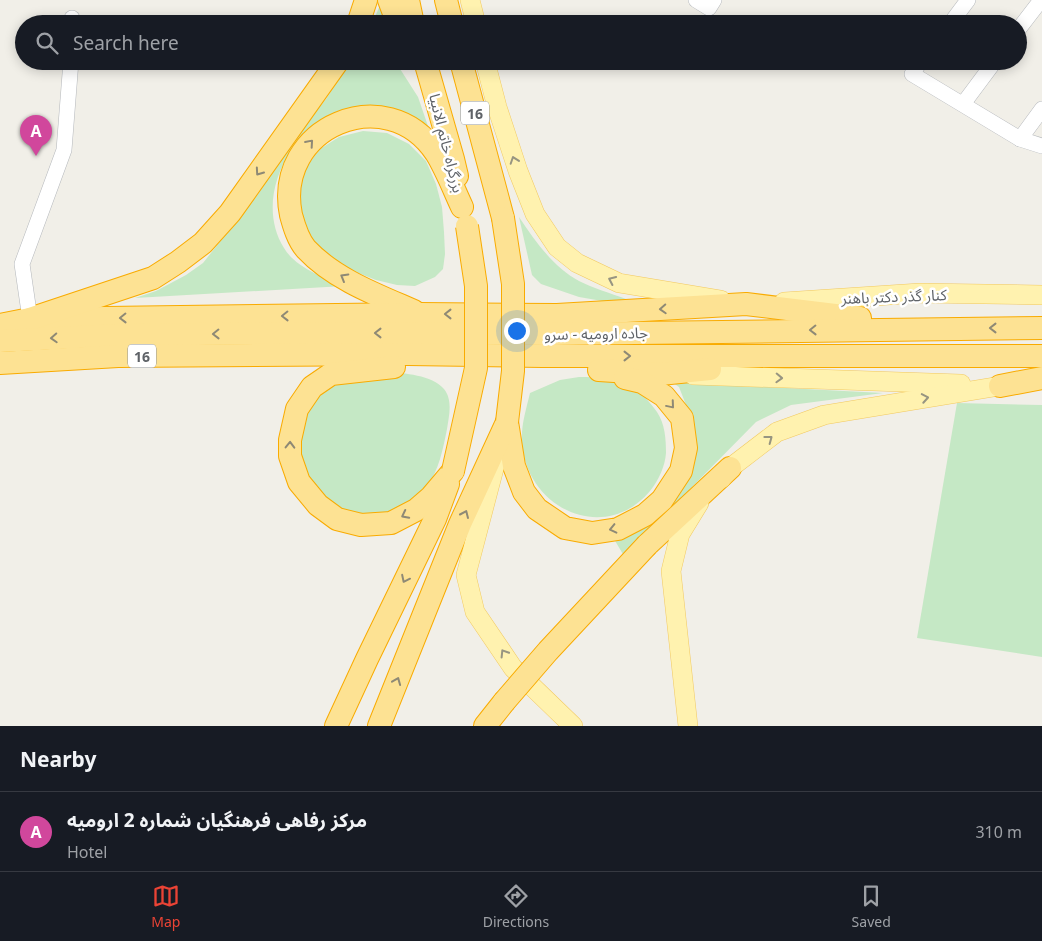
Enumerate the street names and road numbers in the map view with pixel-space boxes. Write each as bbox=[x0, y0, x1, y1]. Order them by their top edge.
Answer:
street label: بزرگراه خاتم الانبیا bbox=[423, 91, 469, 195]
road number: 16 bbox=[461, 102, 489, 125]
street label: کنار گذر دکتر باهنر bbox=[840, 284, 948, 308]
street label: جاده ارومیه - سرو bbox=[544, 322, 648, 344]
road number: 16 bbox=[128, 344, 156, 368]

